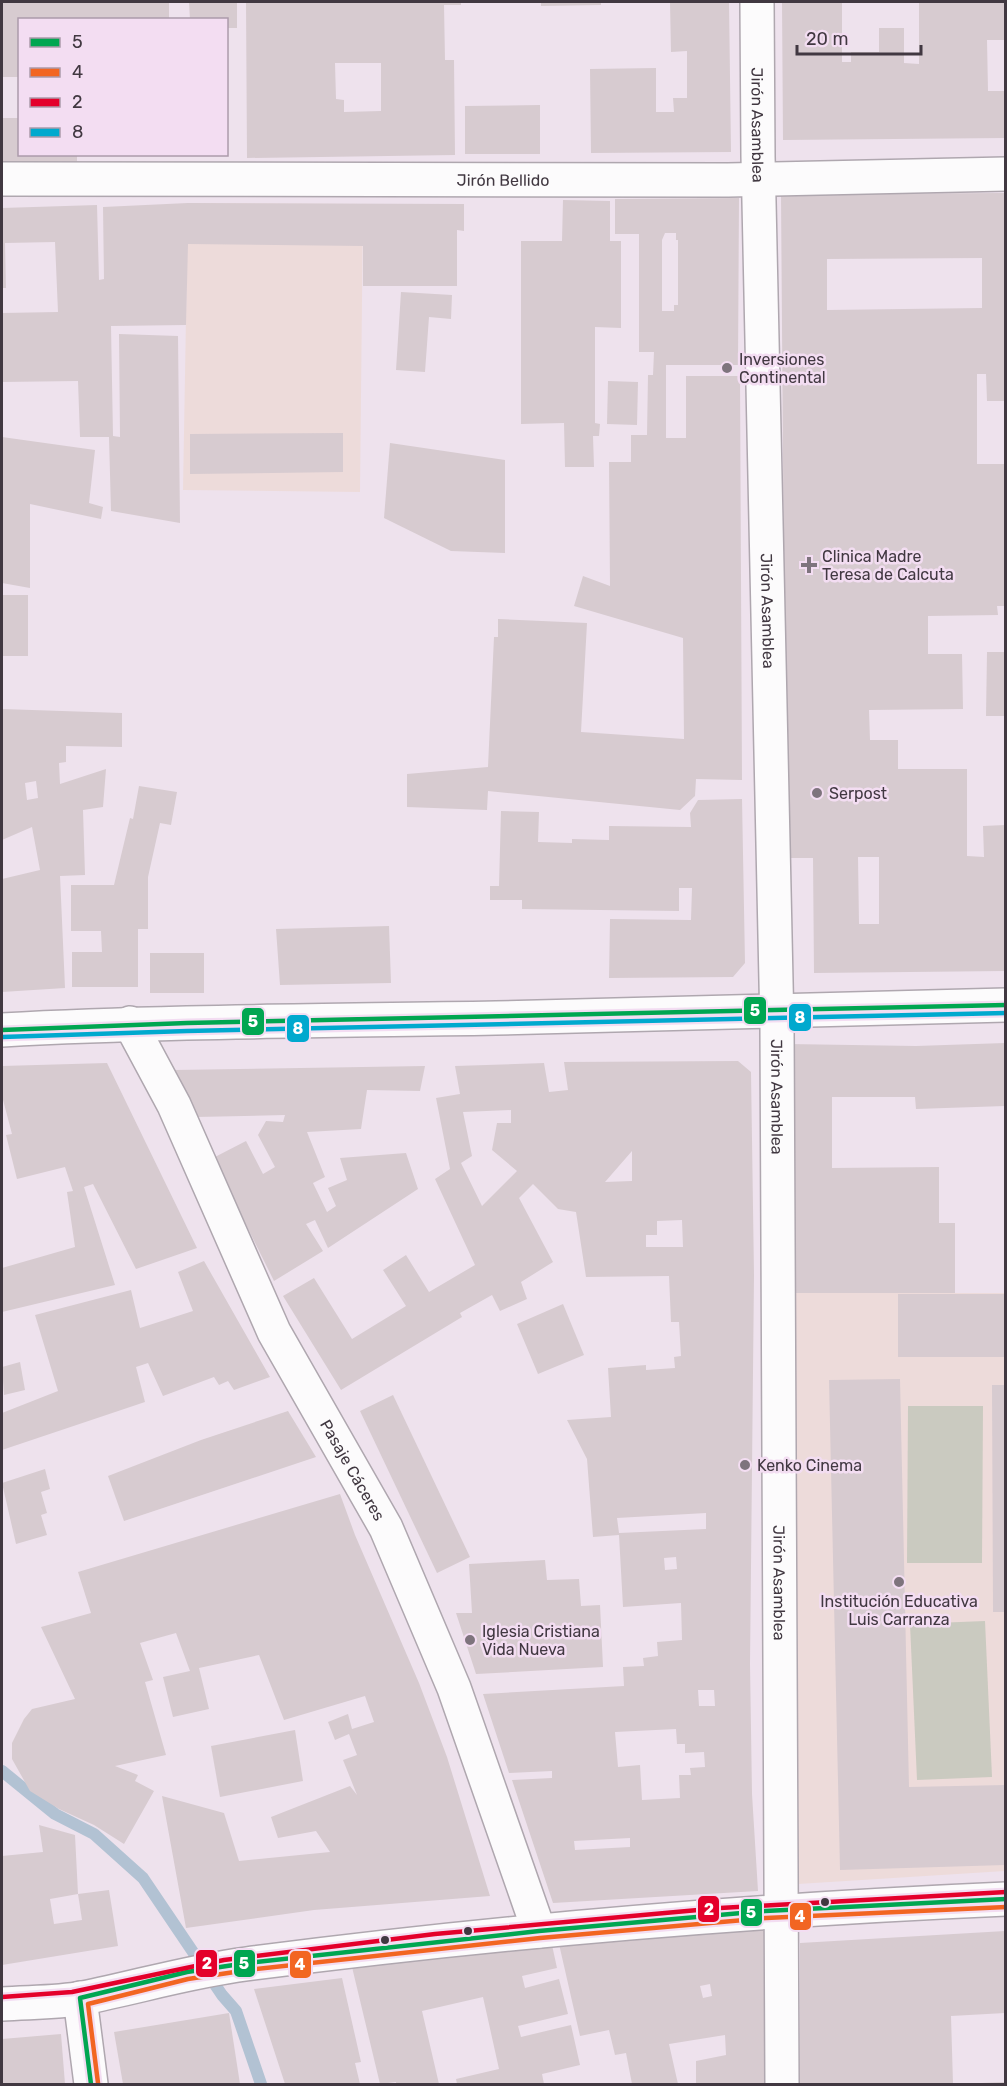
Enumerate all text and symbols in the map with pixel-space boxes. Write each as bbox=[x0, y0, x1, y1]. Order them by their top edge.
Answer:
legend bbox=[18, 18, 228, 156]
scale bar bbox=[797, 18, 922, 56]
text: 20 m bbox=[806, 28, 848, 50]
text: 5 bbox=[72, 31, 83, 53]
text: 4 bbox=[72, 61, 83, 83]
street label: Jirón Asamblea bbox=[747, 67, 768, 183]
text: 2 bbox=[72, 91, 83, 113]
text: 8 bbox=[72, 121, 83, 143]
street label: Jirón Bellido bbox=[457, 171, 549, 190]
place label: Inversiones Continental bbox=[739, 350, 826, 387]
marker: Inversiones Continental bbox=[720, 361, 734, 375]
place label: Clinica Madre Teresa de Calcuta bbox=[822, 547, 954, 584]
street label: Jirón Asamblea bbox=[757, 553, 778, 669]
marker: Clinica Madre Teresa de Calcuta bbox=[800, 556, 818, 574]
place label: Serpost bbox=[829, 784, 887, 803]
marker: Serpost bbox=[810, 786, 824, 800]
line badge: 5 bbox=[743, 996, 767, 1025]
text: 5 bbox=[750, 1001, 760, 1020]
line badge: 8 bbox=[788, 1003, 812, 1032]
line badge: 5 bbox=[241, 1007, 265, 1036]
text: 8 bbox=[795, 1008, 806, 1027]
text: 5 bbox=[248, 1012, 258, 1031]
line badge: 8 bbox=[286, 1014, 310, 1043]
text: 8 bbox=[293, 1019, 304, 1038]
street label: Jirón Asamblea bbox=[767, 1039, 787, 1155]
street label: Pasaje Cáceres bbox=[316, 1416, 389, 1524]
place label: Kenko Cinema bbox=[757, 1456, 862, 1475]
marker: Kenko Cinema bbox=[738, 1458, 752, 1472]
street label: Jirón Asamblea bbox=[769, 1525, 789, 1641]
marker: Institución Educativa Luis Carranza bbox=[892, 1575, 906, 1589]
place label: Institución Educativa Luis Carranza bbox=[820, 1592, 978, 1629]
place label: Iglesia Cristiana Vida Nueva bbox=[482, 1622, 600, 1659]
marker: Iglesia Cristiana Vida Nueva bbox=[463, 1633, 477, 1647]
line badge: 2 bbox=[697, 1895, 720, 1923]
unlabelled marker bbox=[819, 1896, 831, 1908]
line badge: 5 bbox=[740, 1898, 763, 1927]
text: 2 bbox=[704, 1900, 714, 1919]
line badge: 4 bbox=[789, 1902, 812, 1931]
text: 5 bbox=[746, 1903, 756, 1922]
text: 4 bbox=[795, 1907, 806, 1926]
unlabelled marker bbox=[462, 1925, 474, 1937]
unlabelled marker bbox=[379, 1934, 391, 1946]
line badge: 2 bbox=[195, 1949, 218, 1978]
line badge: 5 bbox=[233, 1949, 256, 1978]
line badge: 4 bbox=[289, 1950, 312, 1979]
text: 2 bbox=[202, 1954, 212, 1973]
text: 5 bbox=[239, 1954, 249, 1973]
text: 4 bbox=[295, 1955, 306, 1974]

